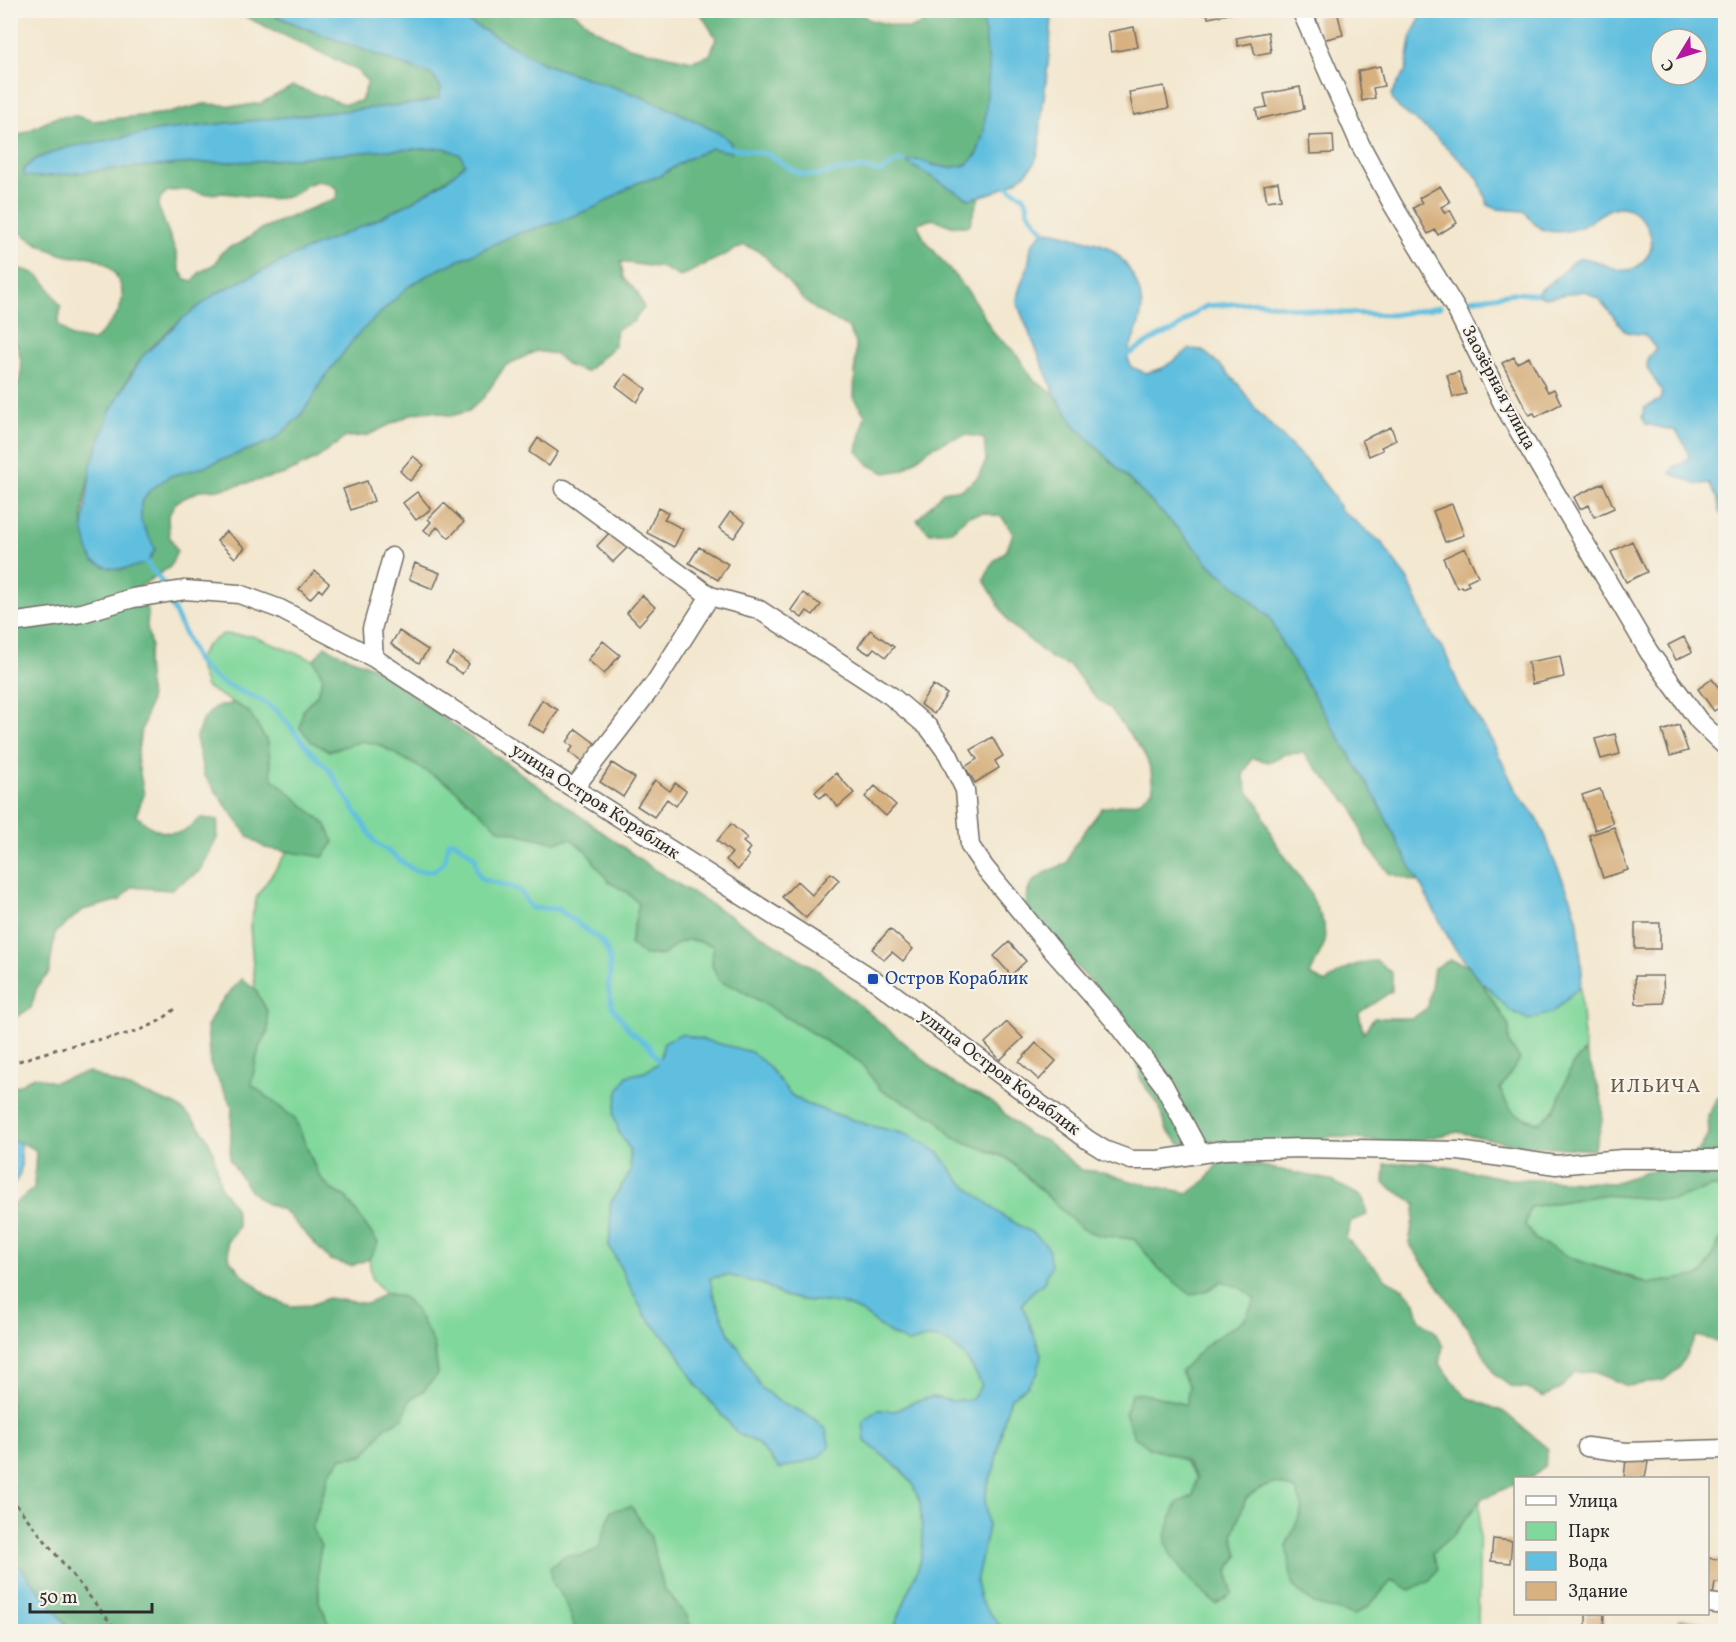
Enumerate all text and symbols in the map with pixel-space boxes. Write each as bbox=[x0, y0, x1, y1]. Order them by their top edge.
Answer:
north arrow bbox=[1649, 27, 1709, 87]
text: С bbox=[1657, 54, 1681, 76]
street label: Заозёрная улица bbox=[1455, 321, 1541, 455]
street label: улица Остров Кораблик bbox=[506, 738, 685, 866]
place label: Остров Кораблик bbox=[885, 967, 1029, 992]
marker: Остров Кораблик bbox=[866, 972, 880, 986]
street label: улица Остров Кораблик bbox=[913, 1004, 1085, 1142]
district label: ИЛЬИЧА bbox=[1610, 1073, 1702, 1101]
legend bbox=[1514, 1477, 1709, 1615]
text: Улица bbox=[1568, 1490, 1618, 1515]
text: Парк bbox=[1568, 1520, 1610, 1545]
text: Вода bbox=[1568, 1550, 1608, 1575]
scale bar bbox=[30, 1576, 152, 1614]
text: Здание bbox=[1568, 1580, 1628, 1605]
text: 50 m bbox=[39, 1586, 78, 1611]

